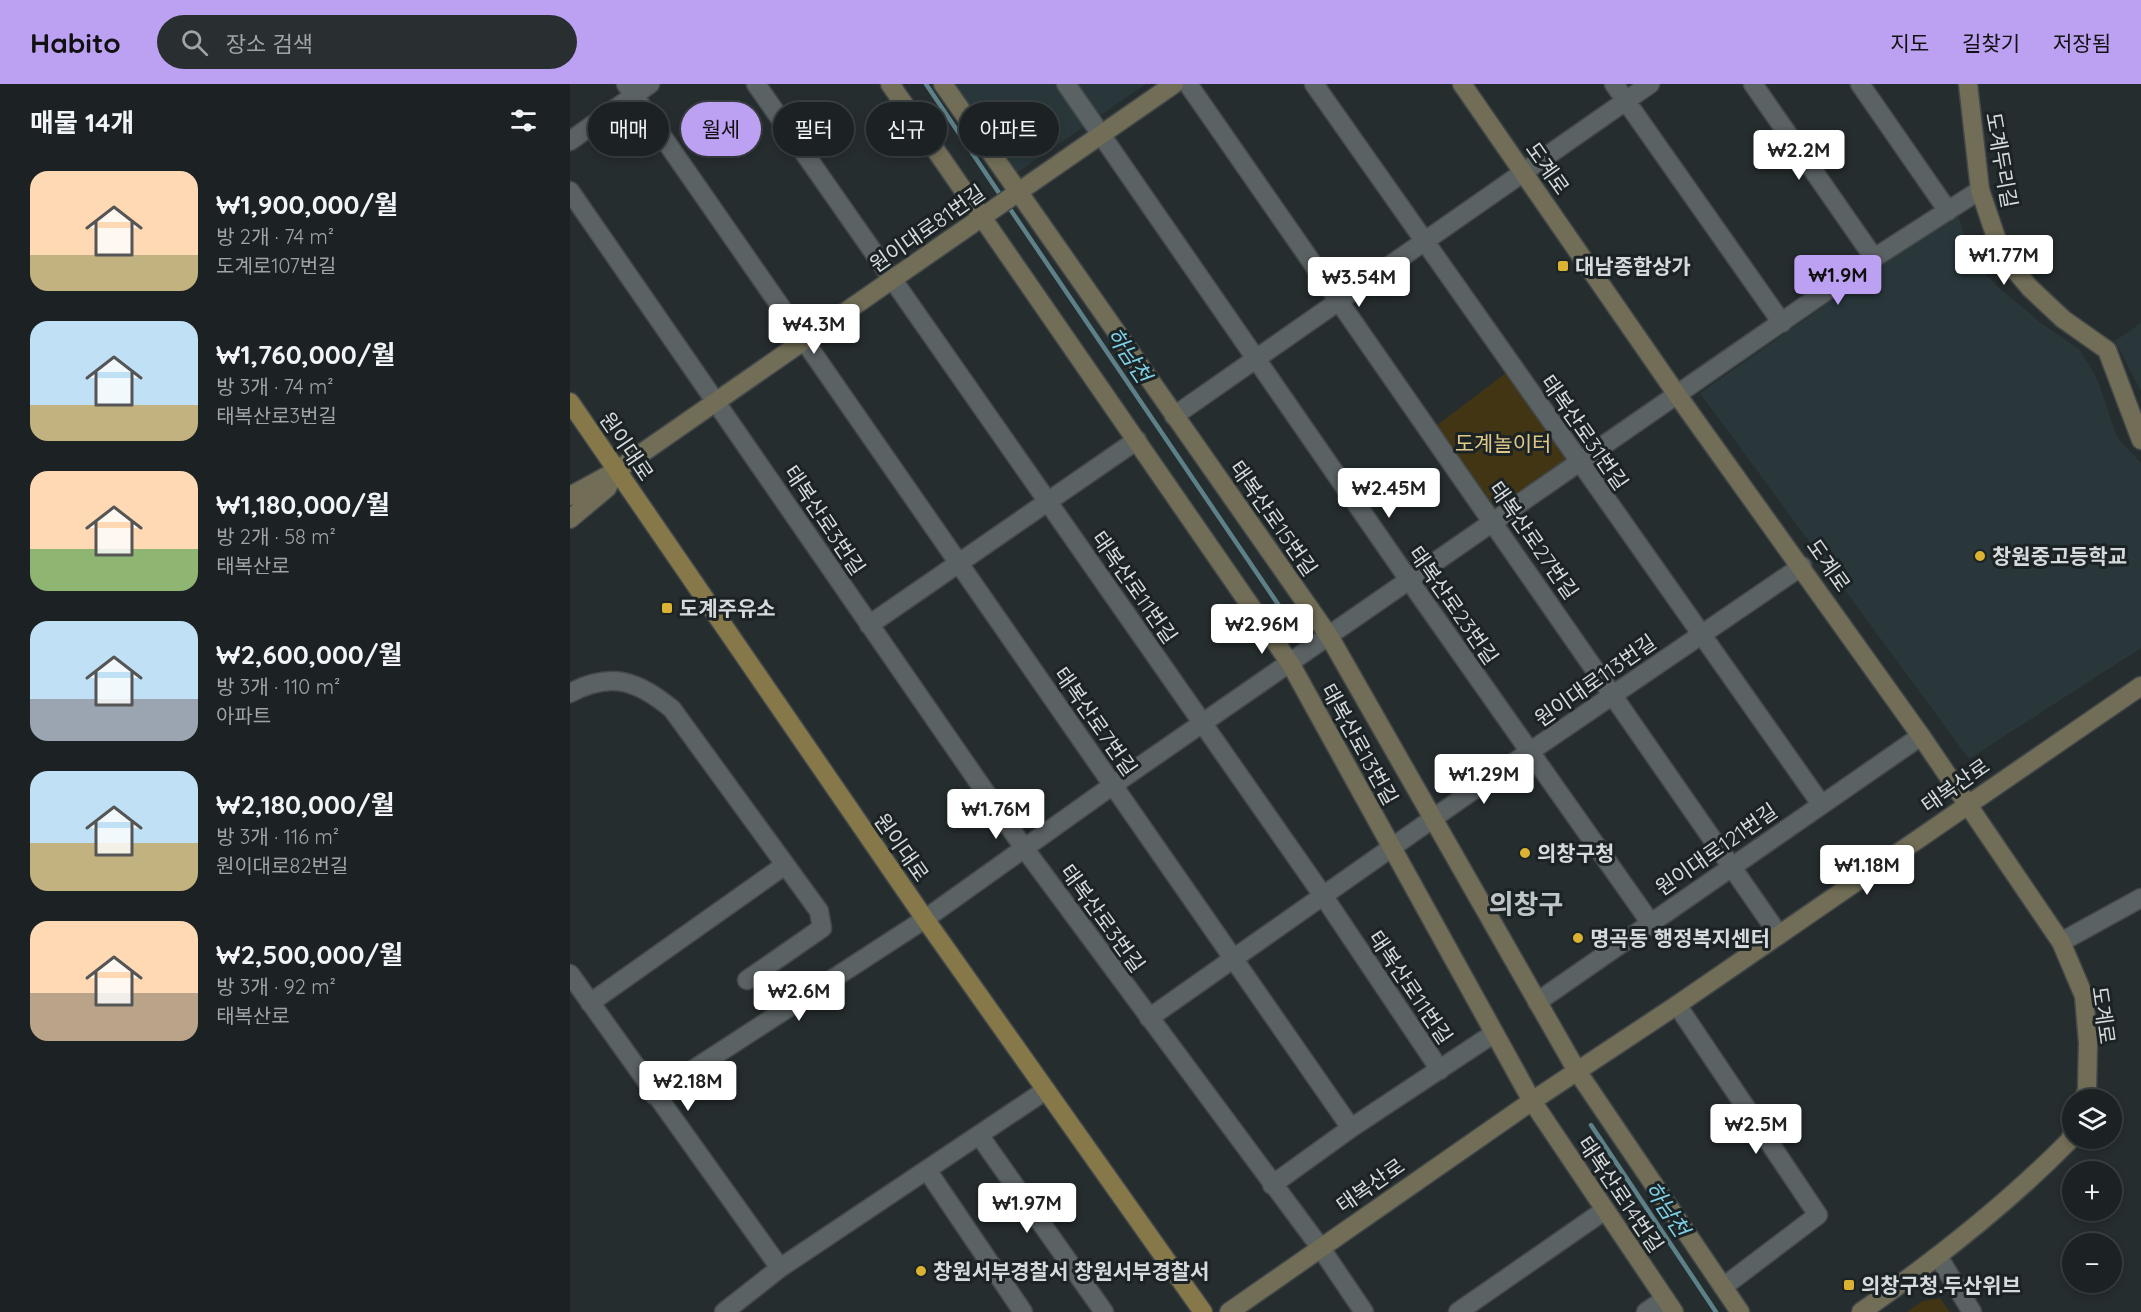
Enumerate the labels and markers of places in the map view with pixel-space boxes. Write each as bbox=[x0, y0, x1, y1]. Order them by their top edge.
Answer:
pin: ₩2.2M bbox=[1757, 130, 1841, 181]
pin: ₩1.77M bbox=[1955, 235, 2053, 286]
place label: 대남종합상가 bbox=[1575, 253, 1691, 279]
pin: ₩1.9M bbox=[1796, 255, 1880, 306]
pin: ₩3.54M bbox=[1310, 257, 1408, 308]
marker: 대남종합상가 bbox=[1556, 259, 1570, 273]
pin: ₩4.3M bbox=[772, 304, 856, 355]
pin: ₩2.45M bbox=[1340, 468, 1438, 519]
place label: 창원중고등학교 bbox=[1992, 543, 2127, 569]
marker: 창원중고등학교 bbox=[1973, 549, 1987, 563]
place label: 도계주유소 bbox=[679, 595, 776, 621]
marker: 도계주유소 bbox=[660, 601, 674, 615]
pin: ₩2.96M bbox=[1213, 604, 1311, 655]
pin: ₩1.29M bbox=[1435, 754, 1533, 805]
pin: ₩1.76M bbox=[947, 789, 1045, 840]
place label: 의창구청 bbox=[1537, 840, 1614, 866]
pin: ₩1.18M bbox=[1818, 845, 1916, 896]
marker: 의창구청 bbox=[1518, 846, 1532, 860]
place label: 명곡동 행정복지센터 bbox=[1590, 925, 1770, 951]
marker: 명곡동 행정복지센터 bbox=[1571, 931, 1585, 945]
pin: ₩2.6M bbox=[757, 971, 841, 1022]
pin: ₩2.18M bbox=[639, 1061, 737, 1112]
pin: ₩2.5M bbox=[1714, 1104, 1798, 1155]
pin: ₩1.97M bbox=[978, 1183, 1076, 1234]
place label: 창원서부경찰서 창원서부경찰서 bbox=[933, 1258, 1209, 1284]
marker: 창원서부경찰서 창원서부경찰서 bbox=[914, 1264, 928, 1278]
place label: 의창구청.두산위브 bbox=[1861, 1272, 2021, 1298]
marker: 의창구청.두산위브 bbox=[1842, 1278, 1856, 1292]

